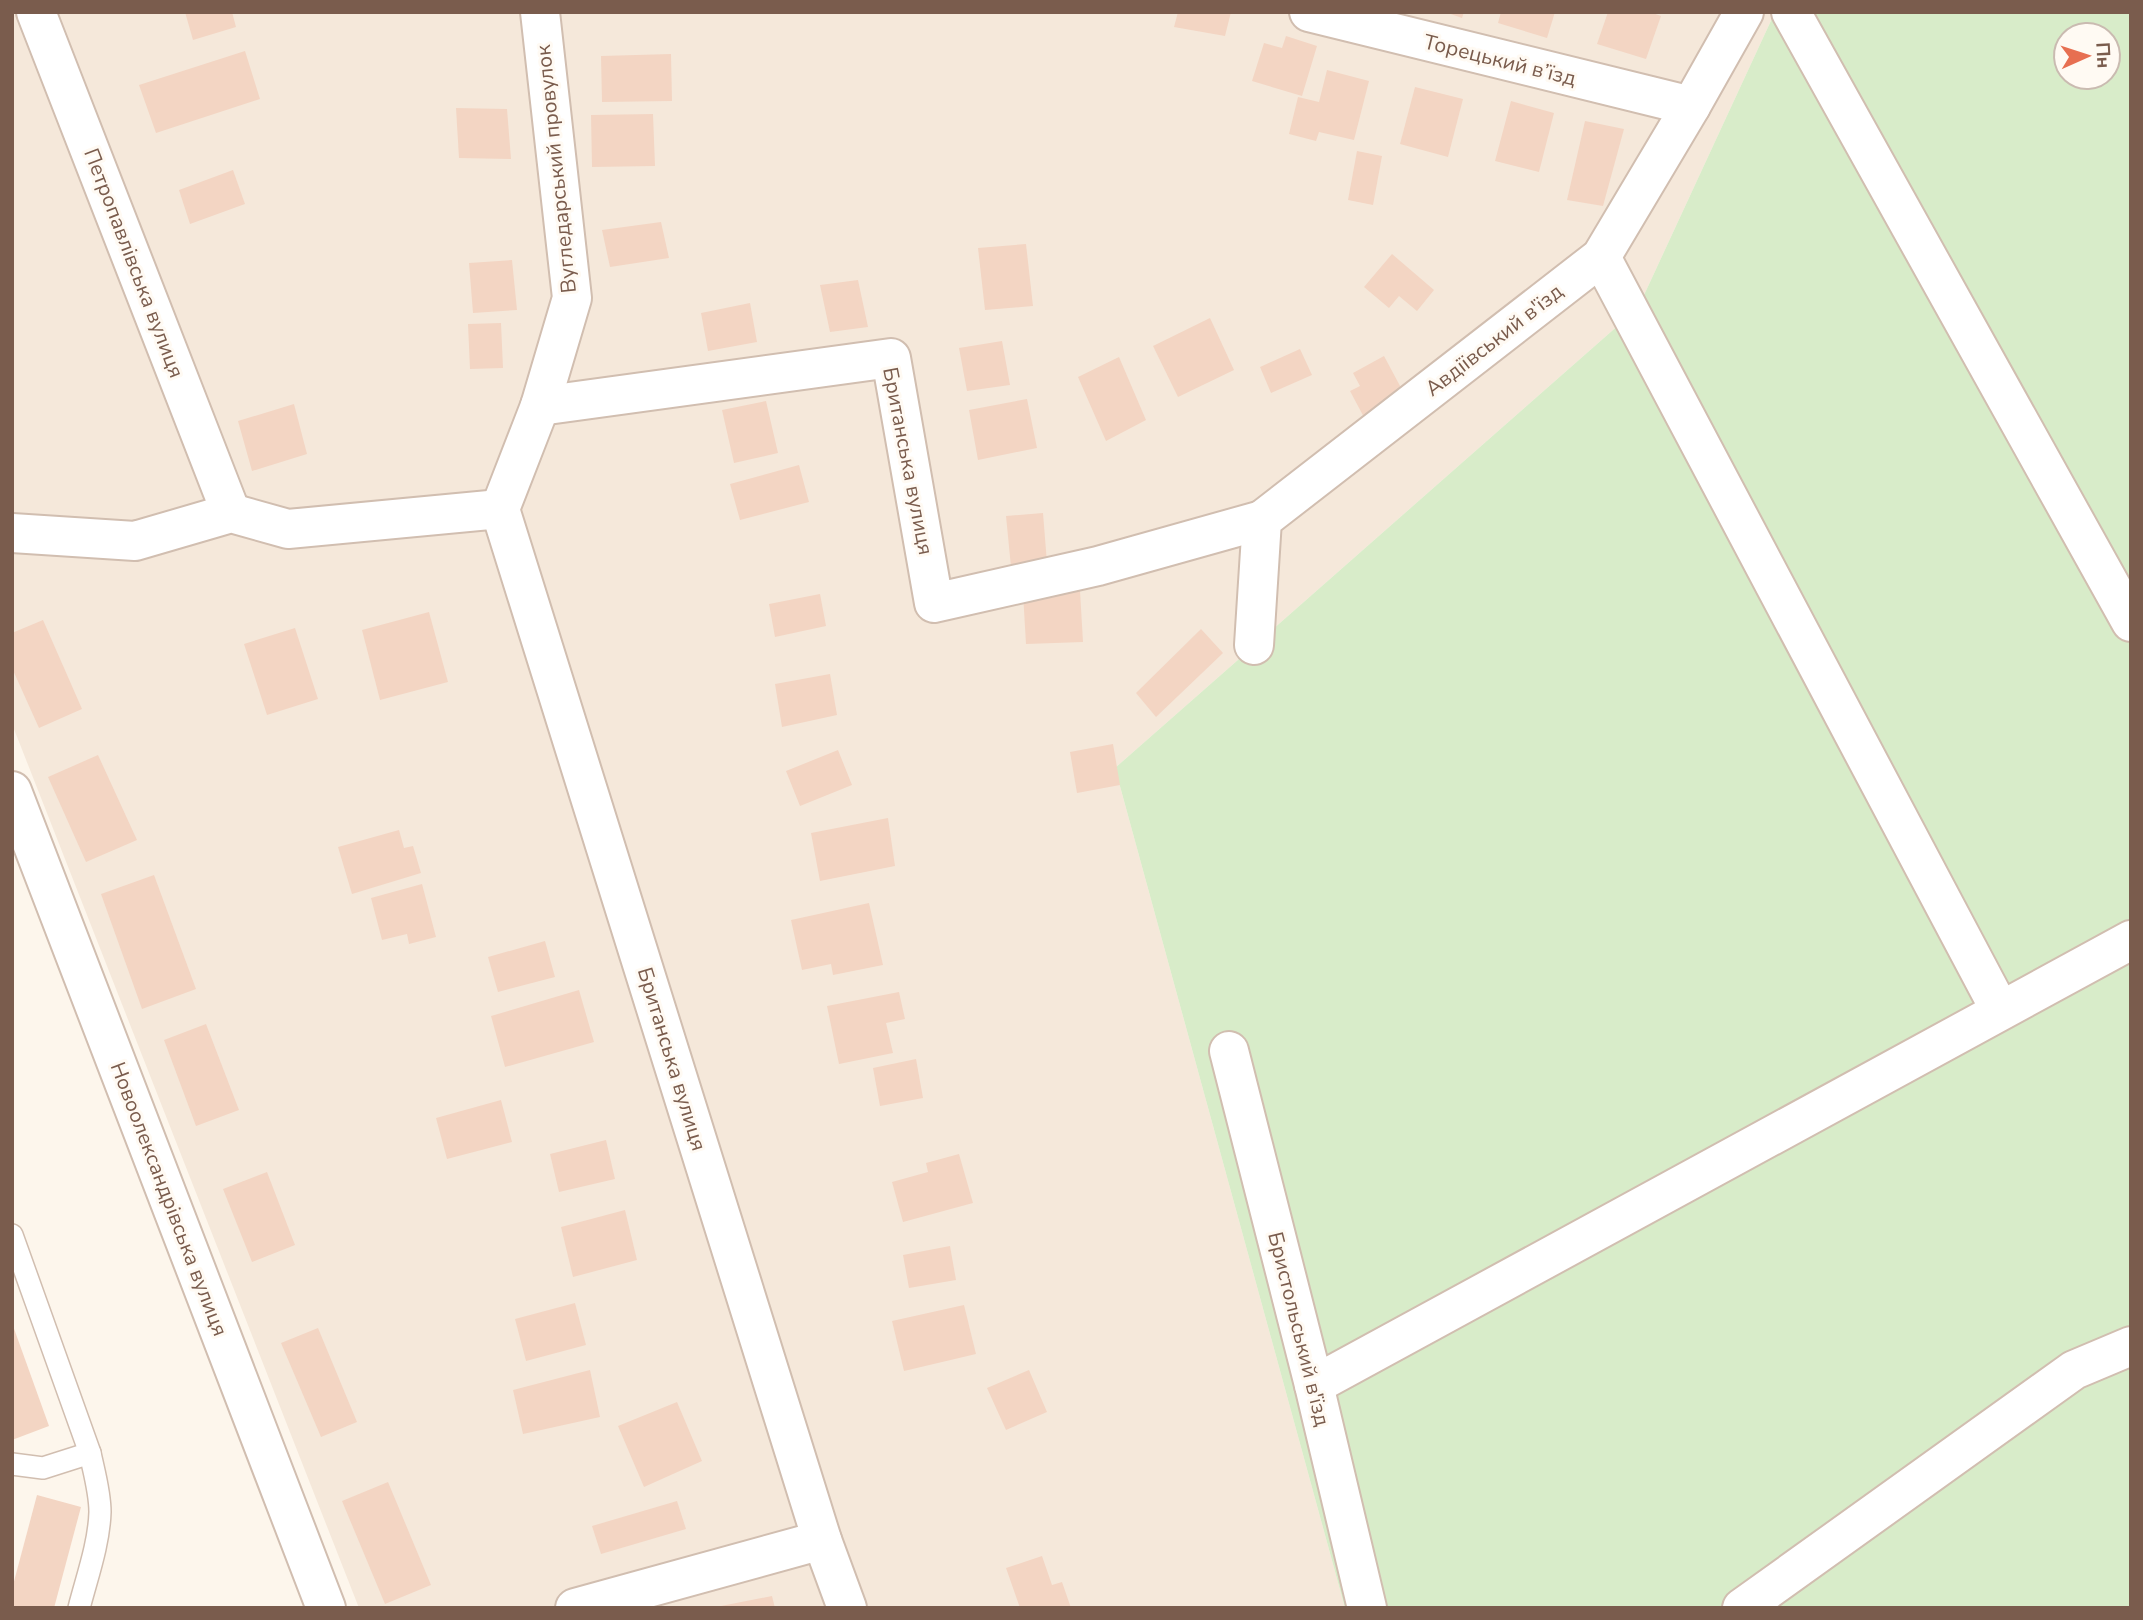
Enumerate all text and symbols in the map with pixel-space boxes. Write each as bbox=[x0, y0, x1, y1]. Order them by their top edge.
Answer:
north arrow bbox=[2052, 21, 2122, 91]
street label: Торецький в’їзд bbox=[1421, 28, 1579, 92]
text: Пн bbox=[2089, 41, 2117, 69]
street label: Вугледарський провулок bbox=[529, 43, 583, 294]
street label: Петропавлівська вулиця bbox=[77, 144, 191, 382]
street label: Авдіївський в'їзд bbox=[1419, 277, 1569, 403]
street label: Британська вулиця bbox=[876, 365, 940, 557]
street label: Британська вулиця bbox=[631, 964, 713, 1154]
street label: Новоолександрівська вулиця bbox=[104, 1058, 234, 1340]
street label: Бристольський в'їзд bbox=[1261, 1229, 1337, 1429]

